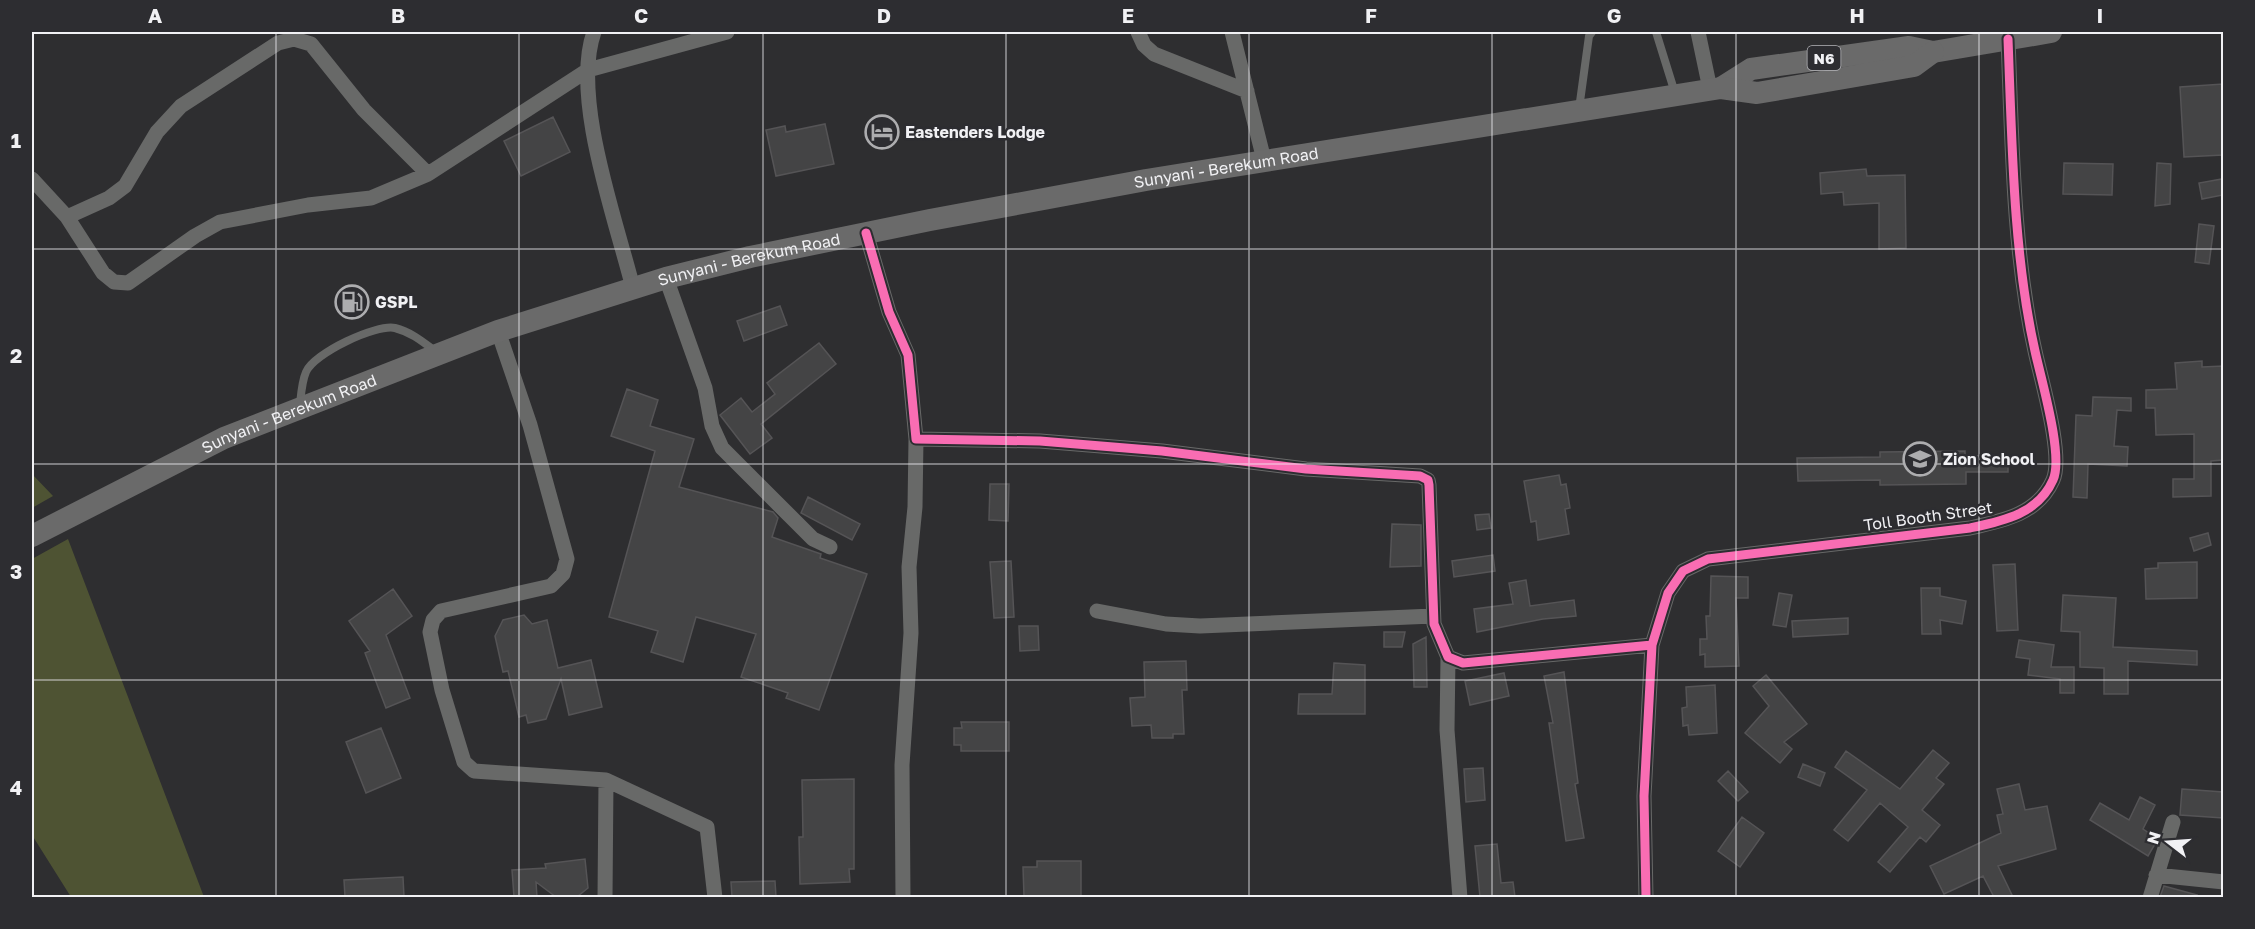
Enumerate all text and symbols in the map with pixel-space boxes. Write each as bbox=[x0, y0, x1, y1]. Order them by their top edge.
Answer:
text: A bbox=[148, 3, 162, 27]
text: B bbox=[391, 3, 405, 27]
text: C bbox=[634, 3, 648, 27]
text: D bbox=[877, 3, 891, 27]
text: E bbox=[1122, 3, 1134, 27]
text: F bbox=[1365, 3, 1377, 27]
text: G bbox=[1607, 3, 1621, 27]
text: H bbox=[1849, 3, 1865, 27]
text: I bbox=[2097, 3, 2103, 27]
road number: N6 bbox=[1808, 46, 1840, 70]
hotel icon: Eastenders Lodge bbox=[864, 114, 900, 150]
place label: Eastenders Lodge bbox=[905, 122, 1045, 142]
text: 1 bbox=[11, 128, 21, 152]
street label: Sunyani - Berekum Road bbox=[1132, 143, 1320, 192]
street label: Sunyani - Berekum Road bbox=[655, 229, 842, 290]
fuel station icon: GSPL bbox=[334, 284, 370, 320]
place label: GSPL bbox=[375, 292, 417, 312]
text: 2 bbox=[10, 343, 22, 367]
street label: Sunyani - Berekum Road bbox=[198, 369, 379, 458]
school or university icon: Zion School bbox=[1902, 441, 1938, 477]
place label: Zion School bbox=[1943, 449, 2036, 469]
street label: Toll Booth Street bbox=[1862, 497, 1994, 535]
text: 3 bbox=[10, 559, 22, 583]
text: 4 bbox=[10, 775, 22, 799]
north arrow bbox=[2138, 812, 2198, 872]
text: N bbox=[2142, 829, 2165, 846]

